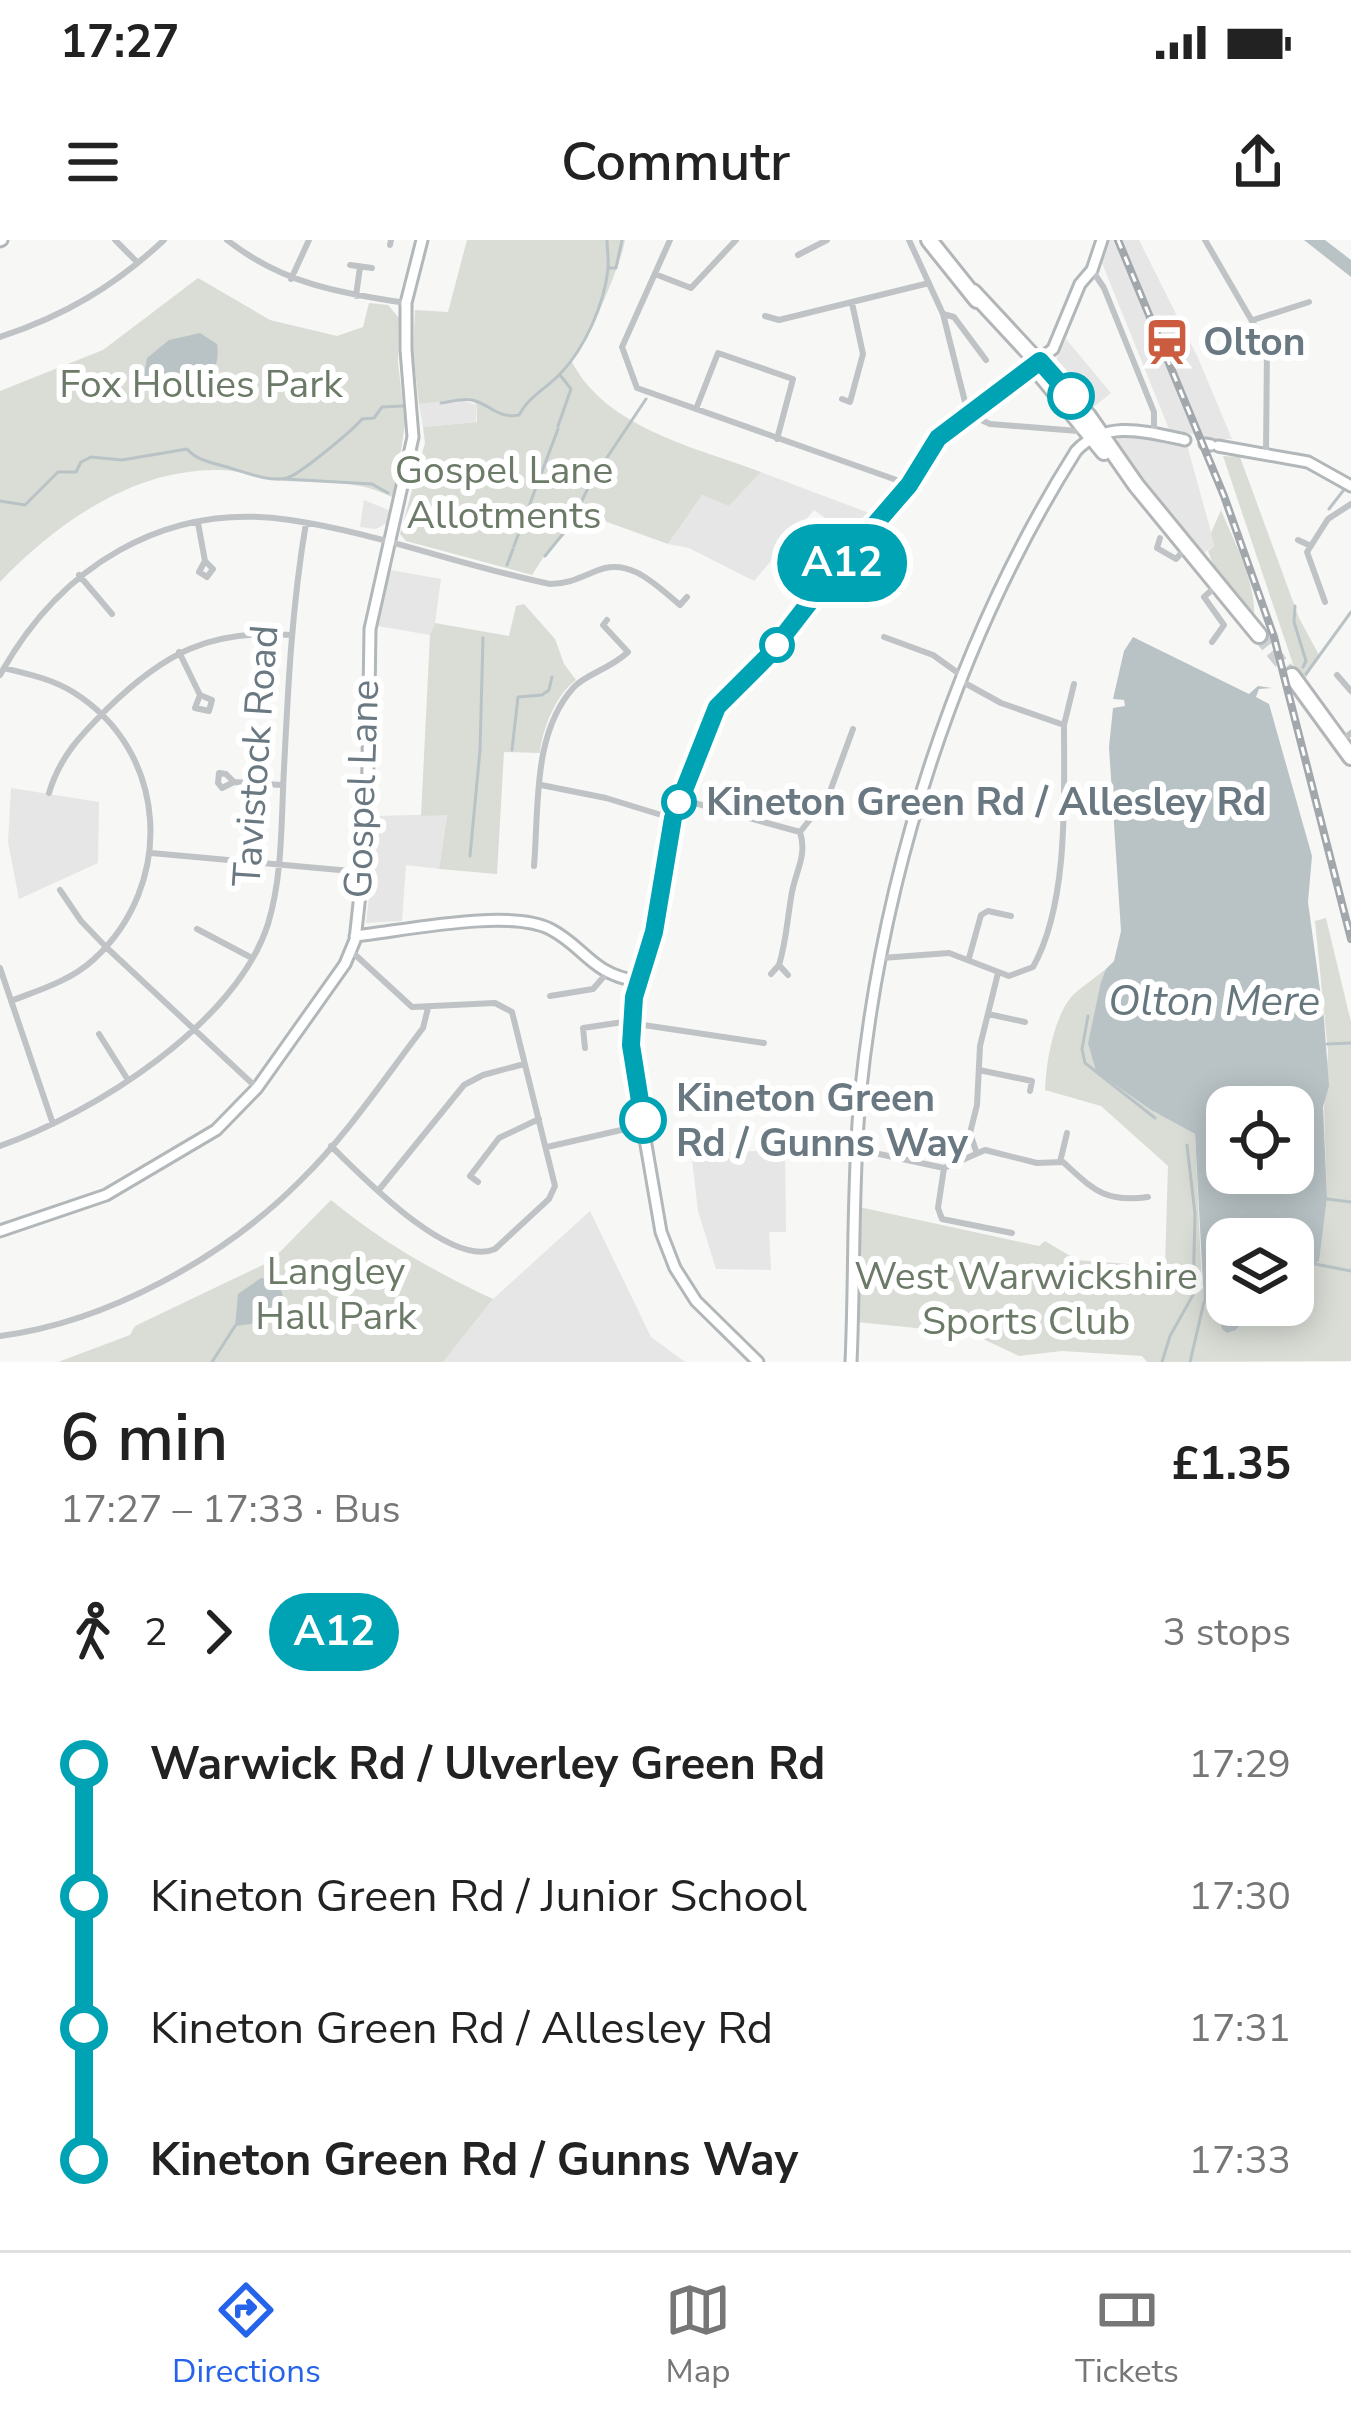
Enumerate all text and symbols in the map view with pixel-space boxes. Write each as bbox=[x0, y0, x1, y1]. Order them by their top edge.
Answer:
text: 17:27 bbox=[60, 12, 179, 73]
text: Commutr bbox=[561, 125, 790, 199]
icon: menu bbox=[60, 129, 126, 195]
icon: share bbox=[1225, 129, 1291, 195]
place label: Olton bbox=[1203, 316, 1306, 369]
station icon: Olton bbox=[1142, 317, 1192, 367]
park label: Fox Hollies Park bbox=[59, 358, 343, 411]
unlabelled marker bbox=[1049, 374, 1093, 418]
park label: Gospel Lane Allotments bbox=[395, 444, 613, 542]
line badge: A12 bbox=[773, 524, 911, 602]
text: A12 bbox=[801, 534, 883, 591]
street label: Tavistock Road bbox=[220, 623, 292, 889]
unlabelled marker bbox=[761, 629, 793, 661]
street label: Gospel Lane bbox=[332, 679, 392, 899]
place label: Kineton Green Rd / Allesley Rd bbox=[706, 776, 1266, 829]
marker: Kineton Green Rd / Allesley Rd bbox=[663, 786, 695, 818]
water label: Olton Mere bbox=[1108, 973, 1320, 1030]
place label: Kineton Green Rd / Gunns Way bbox=[676, 1072, 969, 1170]
map controls bbox=[1206, 1086, 1314, 1326]
button: locate bbox=[1206, 1086, 1314, 1194]
marker: Kineton Green Rd / Gunns Way bbox=[621, 1098, 665, 1142]
button: layers bbox=[1206, 1218, 1314, 1326]
park label: Langley Hall Park bbox=[255, 1245, 417, 1343]
park label: West Warwickshire Sports Club bbox=[854, 1250, 1198, 1348]
text: 6 min bbox=[60, 1393, 228, 1483]
text: £1.35 bbox=[1172, 1434, 1291, 1495]
text: 17:27 – 17:33 · Bus bbox=[60, 1483, 400, 1536]
icon: walk bbox=[60, 1599, 126, 1665]
icon: forward bbox=[185, 1599, 251, 1665]
text: A12 bbox=[293, 1603, 375, 1660]
text: 2 bbox=[144, 1606, 167, 1659]
text: 3 stops bbox=[1162, 1606, 1291, 1659]
text: Warwick Rd / Ulverley Green Rd bbox=[150, 1734, 825, 1795]
text: 17:29 bbox=[1189, 1738, 1291, 1791]
text: Kineton Green Rd / Junior School bbox=[150, 1866, 807, 1927]
text: 17:30 bbox=[1189, 1870, 1291, 1923]
text: Kineton Green Rd / Allesley Rd bbox=[150, 1998, 773, 2059]
text: 17:31 bbox=[1189, 2002, 1291, 2055]
text: Kineton Green Rd / Gunns Way bbox=[150, 2130, 798, 2191]
text: 17:33 bbox=[1189, 2134, 1291, 2187]
tab: Directions bbox=[172, 2277, 321, 2394]
tab: Map bbox=[665, 2277, 731, 2394]
tab: Tickets bbox=[1075, 2277, 1179, 2394]

